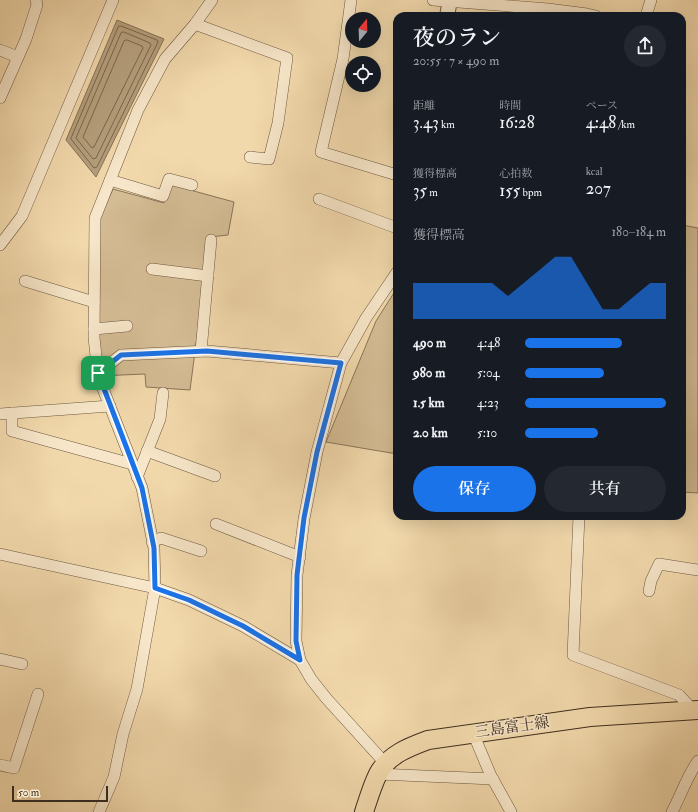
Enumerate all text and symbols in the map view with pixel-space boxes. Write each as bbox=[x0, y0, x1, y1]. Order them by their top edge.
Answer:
north arrow bbox=[345, 12, 381, 48]
map controls bbox=[345, 12, 381, 92]
text: 夜のラン bbox=[413, 24, 501, 52]
button: share bbox=[624, 25, 666, 67]
text: 20:55 · 7 × 490 m bbox=[413, 53, 499, 69]
button: locate bbox=[345, 56, 381, 92]
text: 距離 bbox=[413, 99, 435, 112]
text: 時間 bbox=[499, 99, 521, 112]
text: ペース bbox=[586, 99, 618, 112]
text: 3.43 bbox=[413, 112, 439, 133]
text: 16:28 bbox=[499, 112, 535, 133]
text: 4:48 bbox=[586, 112, 616, 133]
text: km bbox=[439, 118, 455, 131]
text: /km bbox=[616, 118, 635, 131]
text: kcal bbox=[586, 165, 603, 178]
text: 獲得標高 bbox=[413, 167, 457, 180]
text: 心拍数 bbox=[499, 167, 532, 180]
text: 207 bbox=[586, 178, 611, 199]
text: 35 bbox=[413, 180, 427, 201]
text: 155 bbox=[499, 180, 520, 201]
text: m bbox=[427, 186, 438, 199]
text: bpm bbox=[520, 186, 542, 199]
text: 180–184 m bbox=[611, 224, 666, 240]
text: 獲得標高 bbox=[413, 227, 465, 243]
text: 490 m bbox=[413, 335, 446, 351]
text: 4:48 bbox=[477, 335, 500, 351]
pin bbox=[81, 356, 115, 390]
icon: arrive bbox=[87, 362, 109, 384]
text: 980 m bbox=[413, 365, 445, 381]
text: 5:04 bbox=[477, 365, 500, 381]
text: 1.5 km bbox=[413, 395, 445, 411]
text: 4:23 bbox=[477, 395, 499, 411]
text: 2.0 km bbox=[413, 425, 448, 441]
text: 5:10 bbox=[477, 425, 497, 441]
button: 保存 bbox=[413, 466, 536, 512]
button: 共有 bbox=[544, 466, 666, 512]
street label: 三島富士線 bbox=[474, 713, 551, 742]
scale bar bbox=[12, 784, 108, 803]
text: 50 m bbox=[18, 786, 39, 799]

